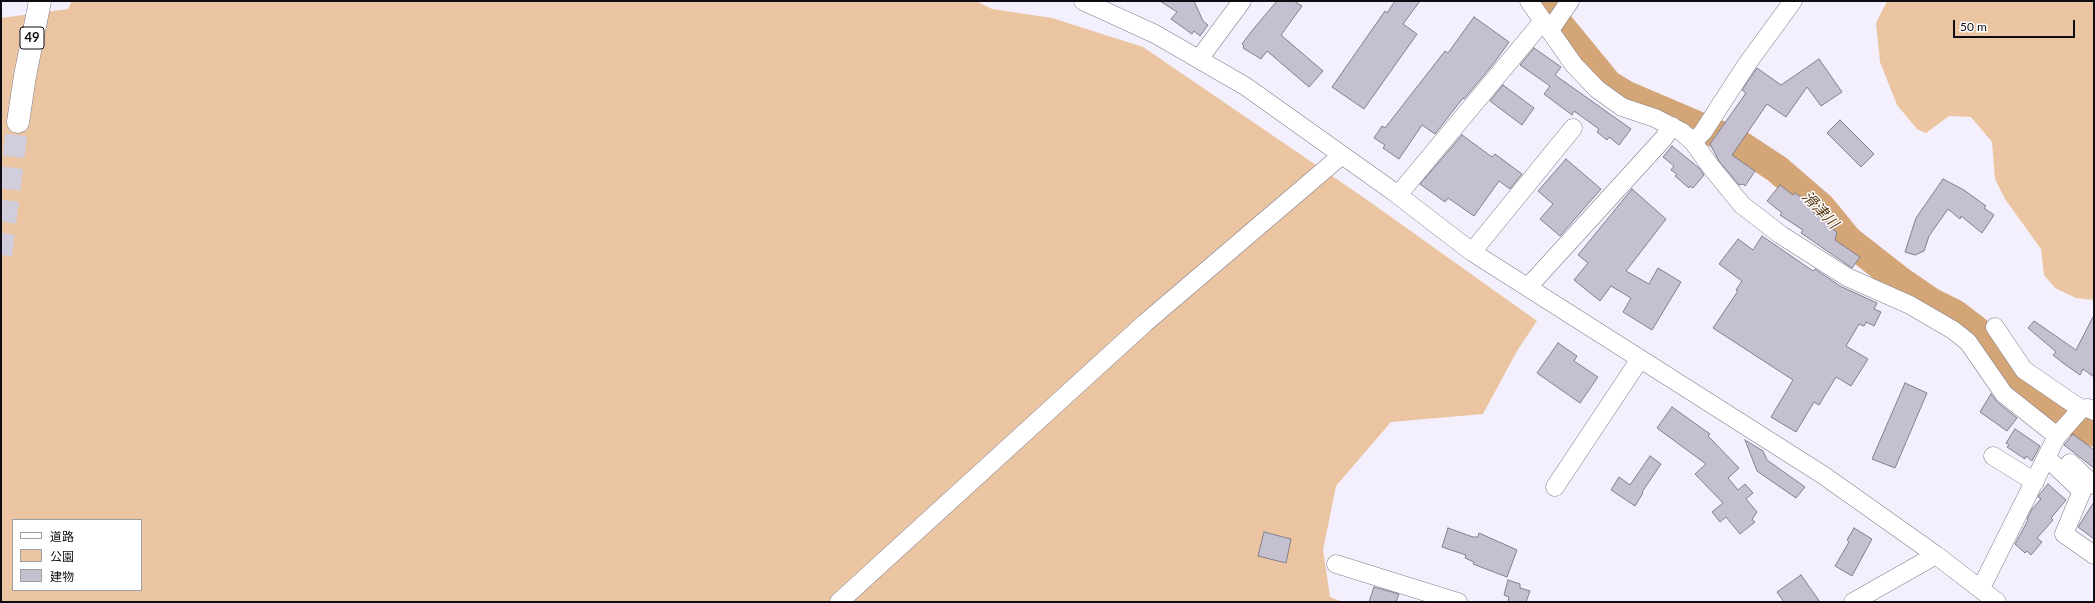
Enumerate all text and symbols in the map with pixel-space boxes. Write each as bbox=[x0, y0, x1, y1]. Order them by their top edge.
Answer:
scale bar bbox=[1955, 12, 2077, 38]
text: 50 m bbox=[1960, 19, 1987, 34]
road number: 49 bbox=[20, 27, 44, 49]
water label: 滑津川 bbox=[1798, 188, 1842, 232]
legend bbox=[12, 519, 142, 591]
text: 道路 bbox=[50, 529, 74, 544]
text: 公園 bbox=[50, 549, 74, 564]
text: 建物 bbox=[50, 569, 74, 584]

